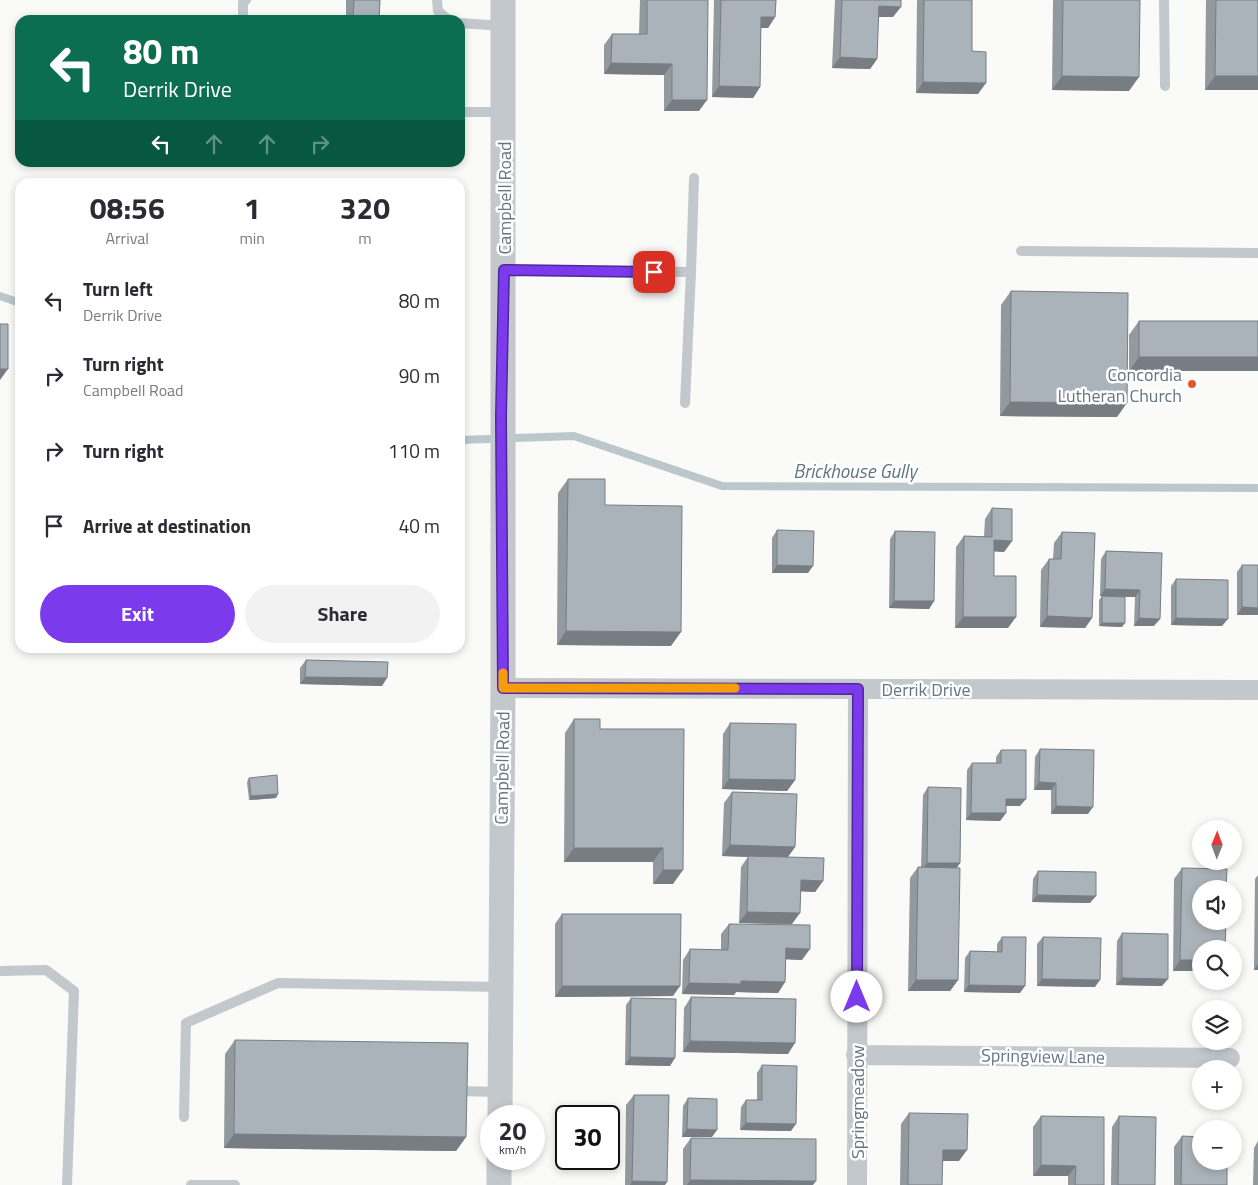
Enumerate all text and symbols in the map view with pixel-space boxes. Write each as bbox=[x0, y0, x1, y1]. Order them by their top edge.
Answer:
text: 80 m bbox=[123, 24, 199, 78]
icon: left bbox=[40, 35, 105, 100]
text: Derrik Drive bbox=[123, 72, 232, 106]
icon: left bbox=[147, 130, 175, 158]
icon: ahead bbox=[200, 130, 228, 158]
icon: ahead bbox=[253, 130, 281, 158]
icon: right bbox=[306, 130, 334, 158]
street label: Campbell Road bbox=[491, 141, 518, 255]
text: 08:56 bbox=[90, 185, 165, 231]
text: 1 bbox=[244, 185, 261, 231]
text: 320 bbox=[340, 185, 390, 231]
text: Arrival bbox=[106, 226, 149, 250]
text: min bbox=[239, 226, 265, 250]
text: m bbox=[358, 226, 372, 250]
pin bbox=[633, 251, 675, 293]
icon: arrive bbox=[640, 258, 668, 286]
text: Turn left bbox=[83, 274, 153, 303]
text: 80 m bbox=[399, 286, 440, 315]
icon: left bbox=[40, 287, 68, 315]
text: Derrik Drive bbox=[83, 303, 162, 327]
text: Turn right bbox=[83, 349, 164, 378]
text: 90 m bbox=[399, 361, 440, 390]
place label: Concordia Lutheran Church bbox=[1057, 361, 1182, 409]
icon: right bbox=[40, 362, 68, 390]
text: Campbell Road bbox=[83, 378, 184, 402]
marker: Concordia Lutheran Church bbox=[1186, 378, 1198, 390]
text: Turn right bbox=[83, 436, 164, 465]
text: 110 m bbox=[388, 436, 440, 465]
icon: right bbox=[40, 437, 68, 465]
water label: Brickhouse Gully bbox=[793, 456, 919, 485]
text: Arrive at destination bbox=[83, 511, 251, 540]
text: 40 m bbox=[399, 511, 440, 540]
icon: arrive bbox=[40, 512, 68, 540]
button: Exit bbox=[40, 585, 235, 643]
button: Share bbox=[245, 585, 440, 643]
street label: Derrik Drive bbox=[881, 676, 971, 703]
street label: Campbell Road bbox=[488, 711, 516, 825]
north arrow bbox=[1192, 820, 1242, 870]
map controls bbox=[1192, 820, 1242, 1170]
button: sound bbox=[1192, 880, 1242, 930]
button: search bbox=[1192, 940, 1242, 990]
position arrow bbox=[830, 970, 882, 1022]
button: layers bbox=[1192, 1000, 1242, 1050]
street label: Springview Lane bbox=[981, 1041, 1105, 1071]
street label: Springmeadow bbox=[844, 1045, 871, 1159]
button: + bbox=[1192, 1060, 1242, 1110]
speed limit sign: 30 bbox=[555, 1105, 620, 1170]
text: 20 bbox=[498, 1112, 527, 1150]
button: − bbox=[1192, 1120, 1242, 1170]
text: km/h bbox=[499, 1140, 526, 1159]

